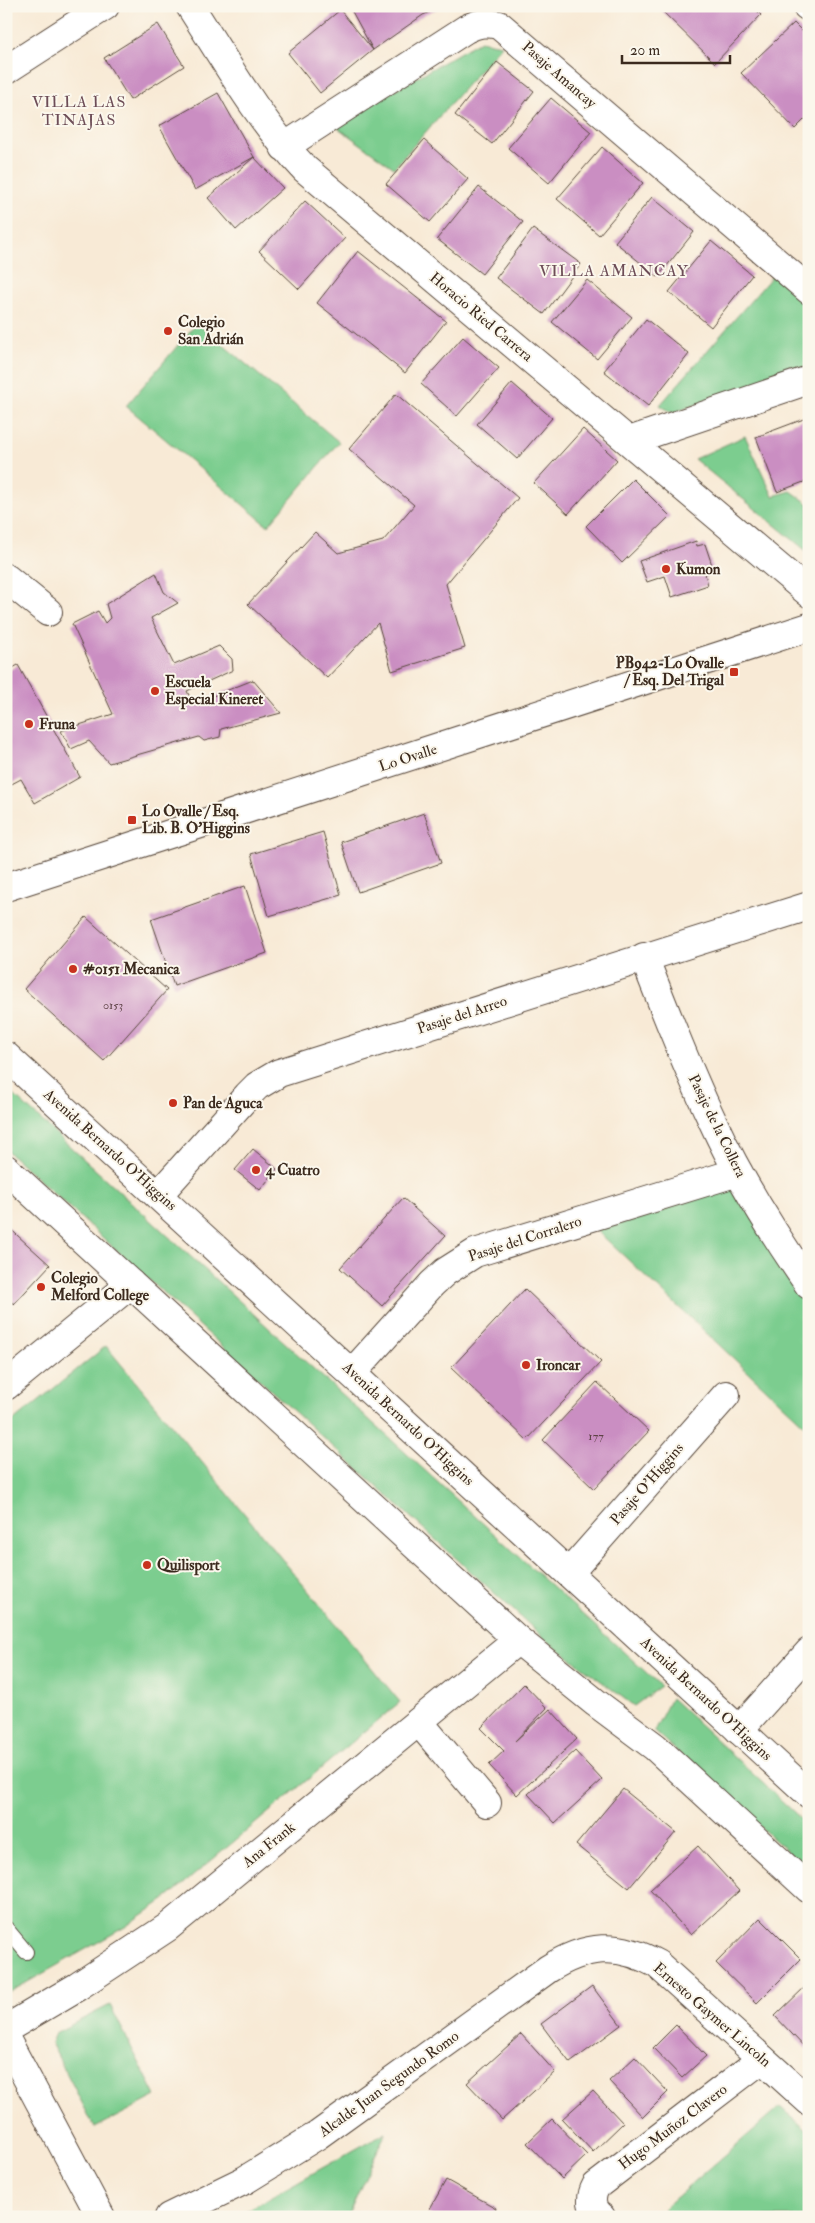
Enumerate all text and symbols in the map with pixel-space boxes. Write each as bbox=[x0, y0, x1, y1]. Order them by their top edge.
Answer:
scale bar bbox=[622, 32, 730, 64]
street label: Pasaje Amancay bbox=[518, 37, 600, 113]
text: 20 m bbox=[630, 41, 660, 60]
district label: VILLA LAS TINAJAS bbox=[32, 92, 126, 131]
district label: VILLA AMANCAY bbox=[539, 261, 689, 281]
street label: Horacio Ried Carrera bbox=[425, 268, 537, 366]
place label: Colegio San Adrián bbox=[178, 313, 244, 349]
marker: Colegio San Adrián bbox=[162, 325, 174, 337]
place label: Kumon bbox=[676, 560, 721, 579]
marker: Kumon bbox=[660, 563, 672, 575]
place label: PB942-Lo Ovalle / Esq. Del Trigal bbox=[616, 654, 725, 691]
marker: PB942-Lo Ovalle / Esq. Del Trigal bbox=[728, 666, 740, 678]
place label: Escuela Especial Kineret bbox=[165, 673, 263, 710]
marker: Escuela Especial Kineret bbox=[149, 685, 161, 697]
place label: Fruna bbox=[39, 715, 76, 734]
marker: Fruna bbox=[23, 718, 35, 730]
street label: Lo Ovalle bbox=[377, 740, 439, 776]
place label: Lo Ovalle / Esq. Lib. B. O'Higgins bbox=[142, 802, 250, 839]
marker: Lo Ovalle / Esq. Lib. B. O'Higgins bbox=[126, 814, 138, 826]
place label: #0151 Mecanica bbox=[83, 960, 180, 979]
marker: #0151 Mecanica bbox=[67, 963, 79, 975]
street label: Pasaje del Arreo bbox=[415, 992, 509, 1038]
house number: 0153 bbox=[103, 998, 123, 1013]
street label: Pasaje de la Collera bbox=[684, 1071, 751, 1181]
street label: Avenida Bernardo O'Higgins bbox=[39, 1084, 181, 1215]
place label: Pan de Aguca bbox=[183, 1094, 263, 1114]
marker: Pan de Aguca bbox=[167, 1097, 179, 1109]
place label: 4 Cuatro bbox=[265, 1161, 320, 1180]
marker: 4 Cuatro bbox=[250, 1164, 262, 1176]
street label: Pasaje del Corralero bbox=[466, 1212, 584, 1266]
place label: Colegio Melford College bbox=[50, 1269, 150, 1306]
marker: Colegio Melford College bbox=[35, 1281, 47, 1293]
place label: Ironcar bbox=[536, 1356, 581, 1375]
street label: Avenida Bernardo O'Higgins bbox=[338, 1357, 478, 1490]
marker: Ironcar bbox=[520, 1359, 532, 1371]
house number: 177 bbox=[588, 1429, 604, 1444]
street label: Pasaje O'Higgins bbox=[606, 1439, 688, 1529]
place label: Quilisport bbox=[157, 1556, 220, 1576]
marker: Quilisport bbox=[141, 1559, 153, 1571]
street label: Avenida Bernardo O'Higgins bbox=[636, 1632, 776, 1765]
street label: Ana Frank bbox=[238, 1818, 299, 1873]
street label: Ernesto Gaymer Lincoln bbox=[649, 1959, 775, 2071]
street label: Alcalde Juan Segundo Romo bbox=[314, 2027, 463, 2143]
street label: Hugo Muñoz Clavero bbox=[615, 2080, 731, 2174]

